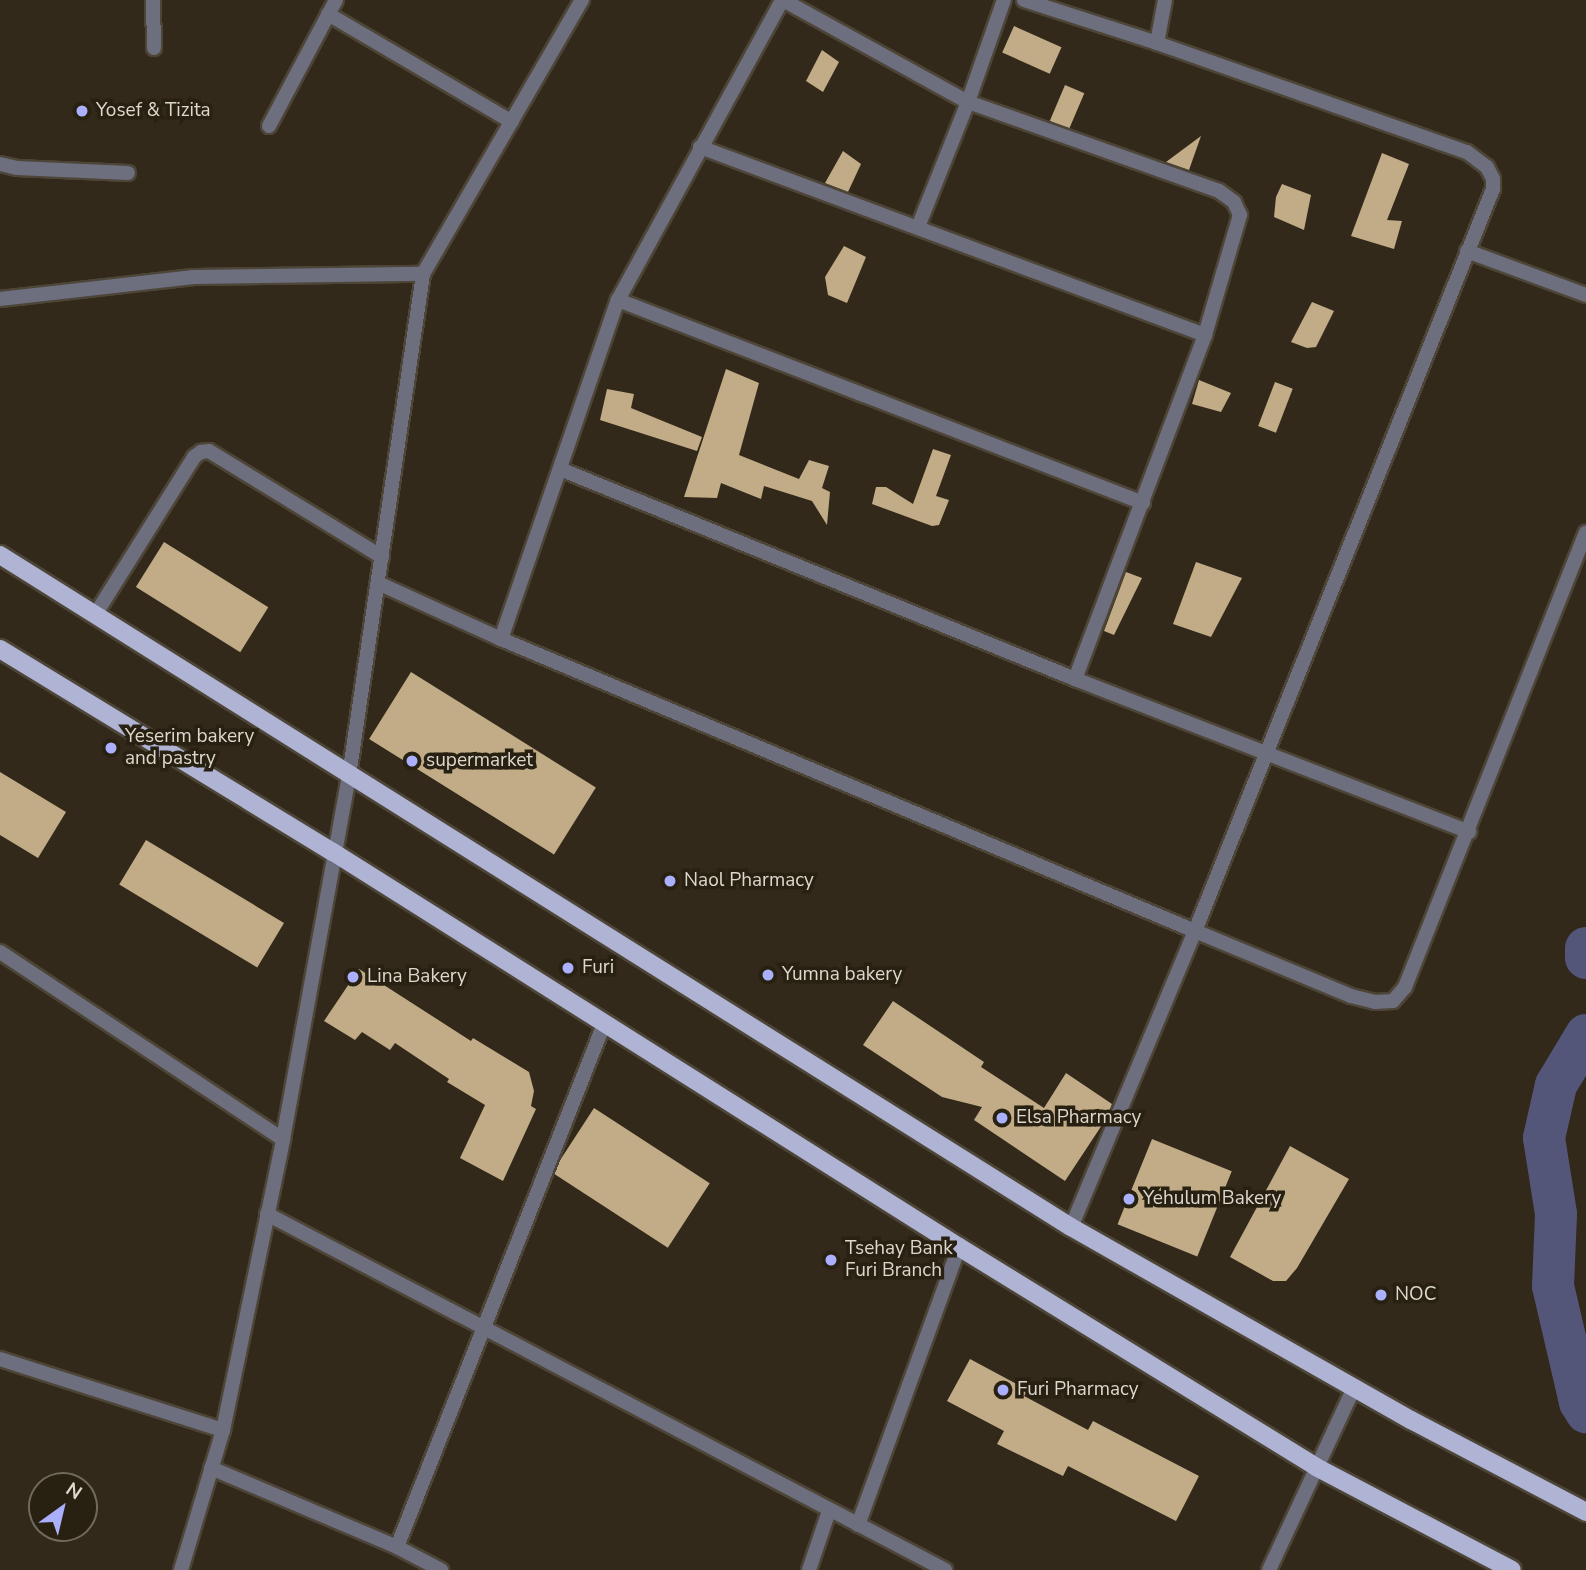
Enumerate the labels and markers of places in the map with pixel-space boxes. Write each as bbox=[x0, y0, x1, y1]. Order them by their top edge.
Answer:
place label: Yosef & Tizita bbox=[96, 100, 211, 122]
marker: Yosef & Tizita bbox=[74, 103, 90, 119]
place label: Yeserim bakery and pastry bbox=[125, 726, 254, 770]
marker: Yeserim bakery and pastry bbox=[103, 740, 119, 756]
place label: supermarket bbox=[426, 750, 533, 772]
marker: supermarket bbox=[404, 753, 420, 769]
place label: Naol Pharmacy bbox=[684, 870, 814, 892]
marker: Naol Pharmacy bbox=[662, 873, 678, 889]
place label: Furi bbox=[582, 957, 614, 979]
marker: Furi bbox=[560, 960, 576, 976]
place label: Yumna bakery bbox=[782, 964, 902, 986]
place label: Lina Bakery bbox=[367, 966, 467, 988]
marker: Yumna bakery bbox=[760, 967, 776, 983]
marker: Lina Bakery bbox=[345, 969, 361, 985]
place label: Elsa Pharmacy bbox=[1016, 1107, 1141, 1129]
marker: Elsa Pharmacy bbox=[994, 1110, 1010, 1126]
place label: Yehulum Bakery bbox=[1143, 1188, 1281, 1210]
marker: Yehulum Bakery bbox=[1121, 1191, 1137, 1207]
place label: Tsehay Bank Furi Branch bbox=[845, 1238, 953, 1282]
marker: Tsehay Bank Furi Branch bbox=[823, 1252, 839, 1268]
place label: NOC bbox=[1395, 1284, 1436, 1306]
marker: NOC bbox=[1373, 1287, 1389, 1303]
place label: Furi Pharmacy bbox=[1017, 1379, 1139, 1401]
marker: Furi Pharmacy bbox=[995, 1382, 1011, 1398]

